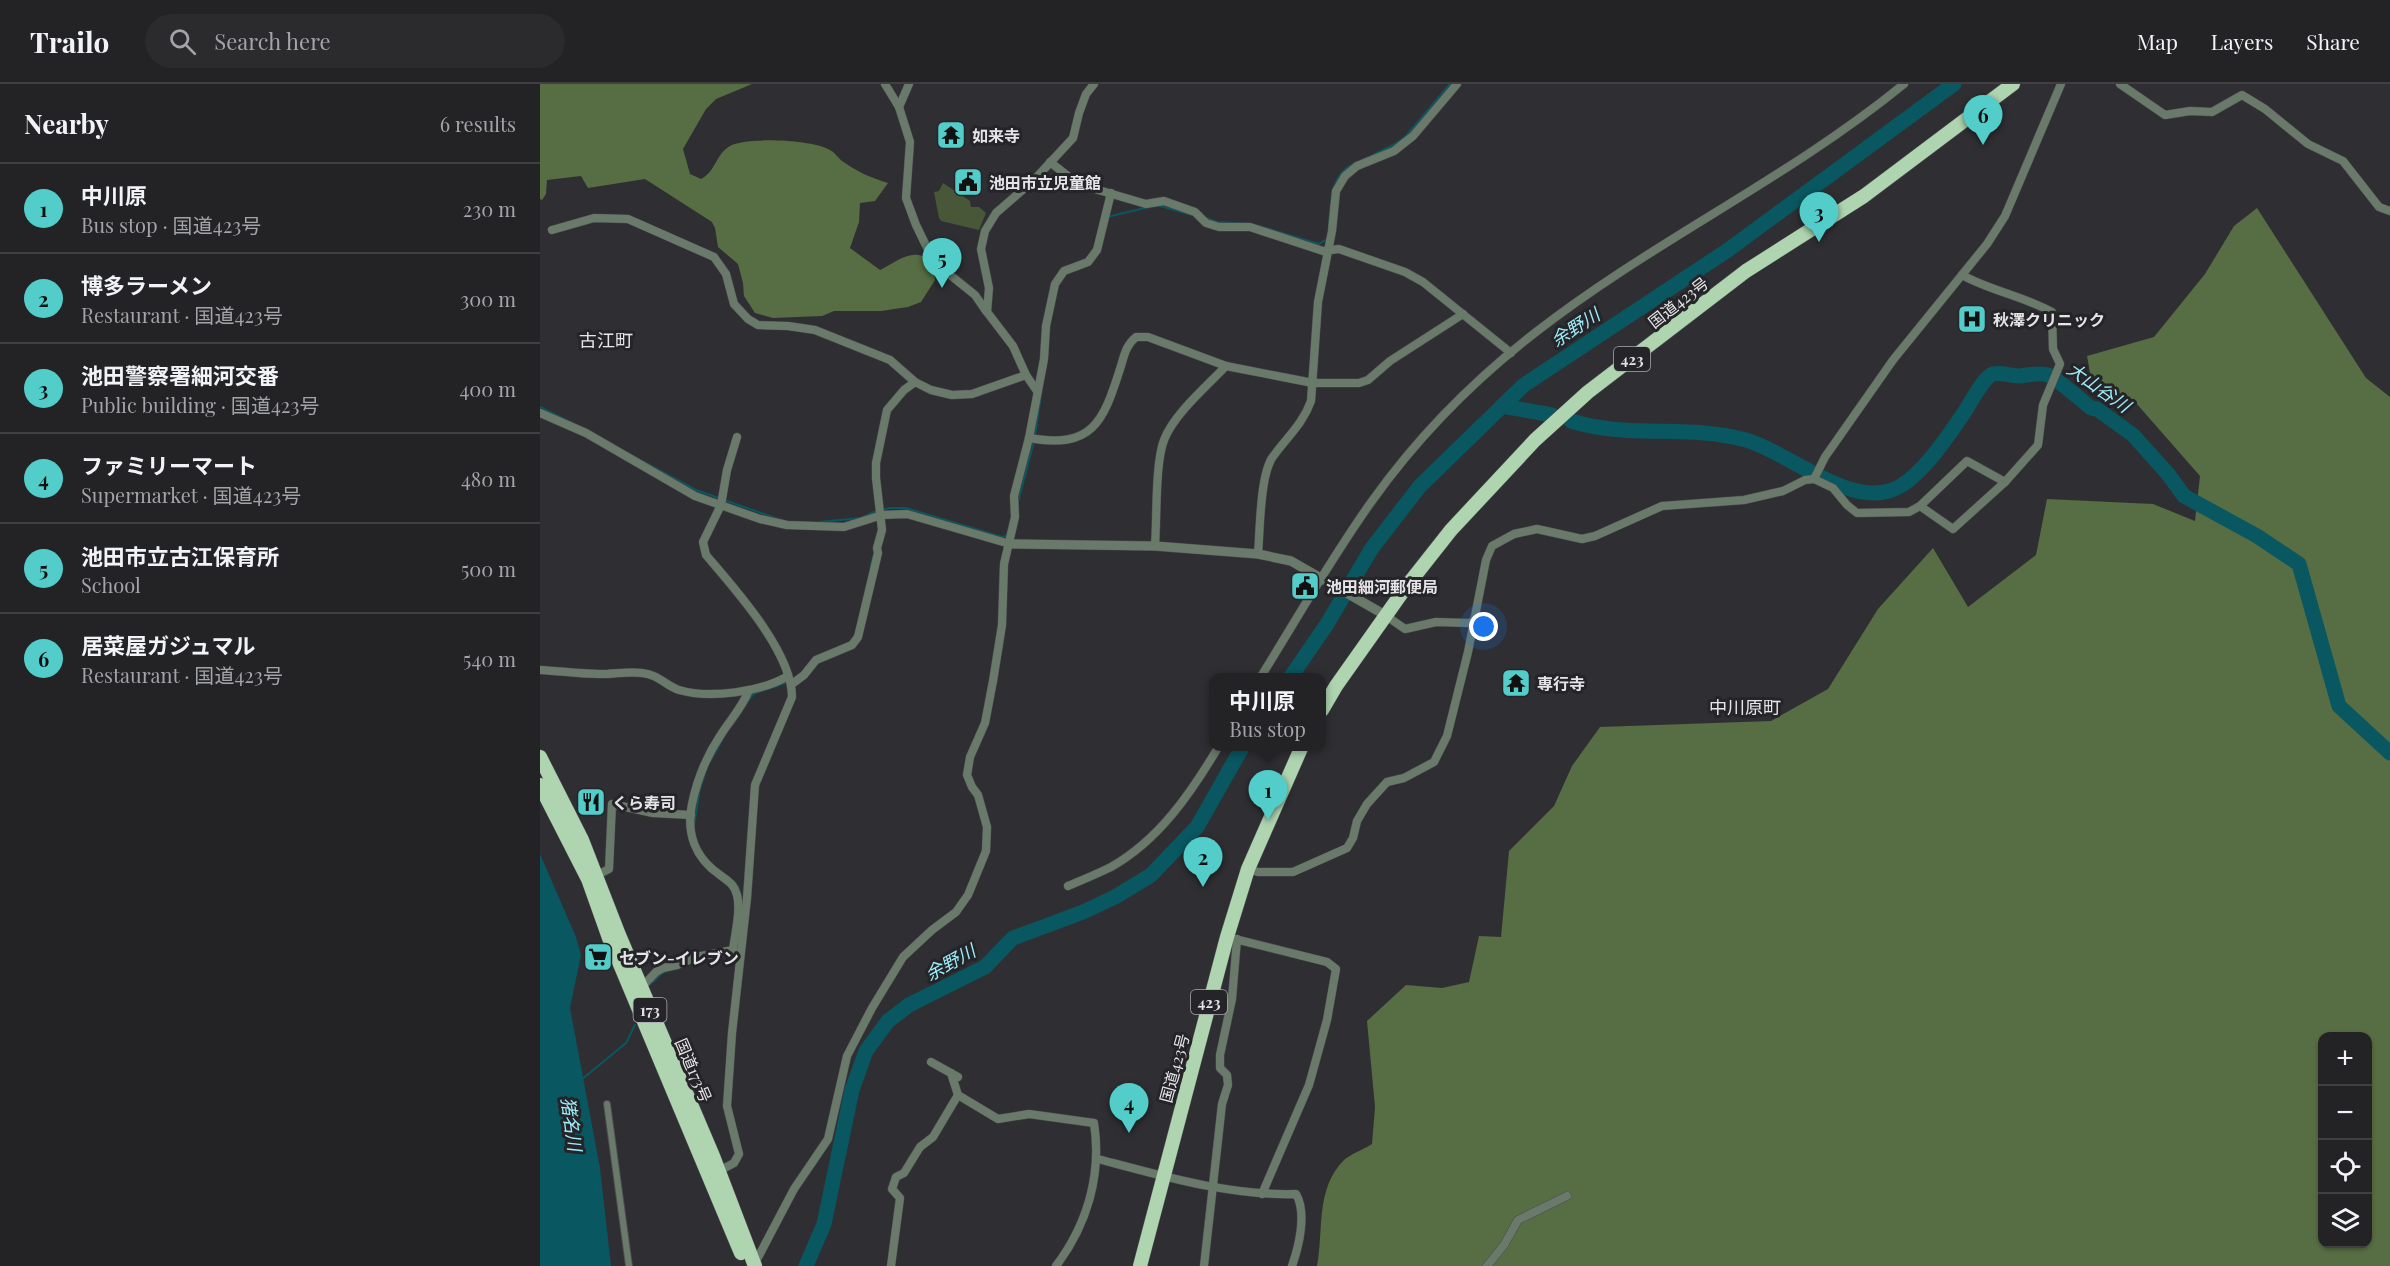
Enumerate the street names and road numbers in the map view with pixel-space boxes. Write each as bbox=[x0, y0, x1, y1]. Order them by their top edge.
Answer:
street label: 国道423号 bbox=[1644, 272, 1712, 332]
road number: 423 bbox=[1614, 347, 1650, 371]
road number: 423 bbox=[1191, 990, 1227, 1014]
road number: 173 bbox=[634, 998, 666, 1022]
street label: 国道423号 bbox=[1155, 1031, 1193, 1105]
street label: 国道173号 bbox=[671, 1035, 717, 1105]

